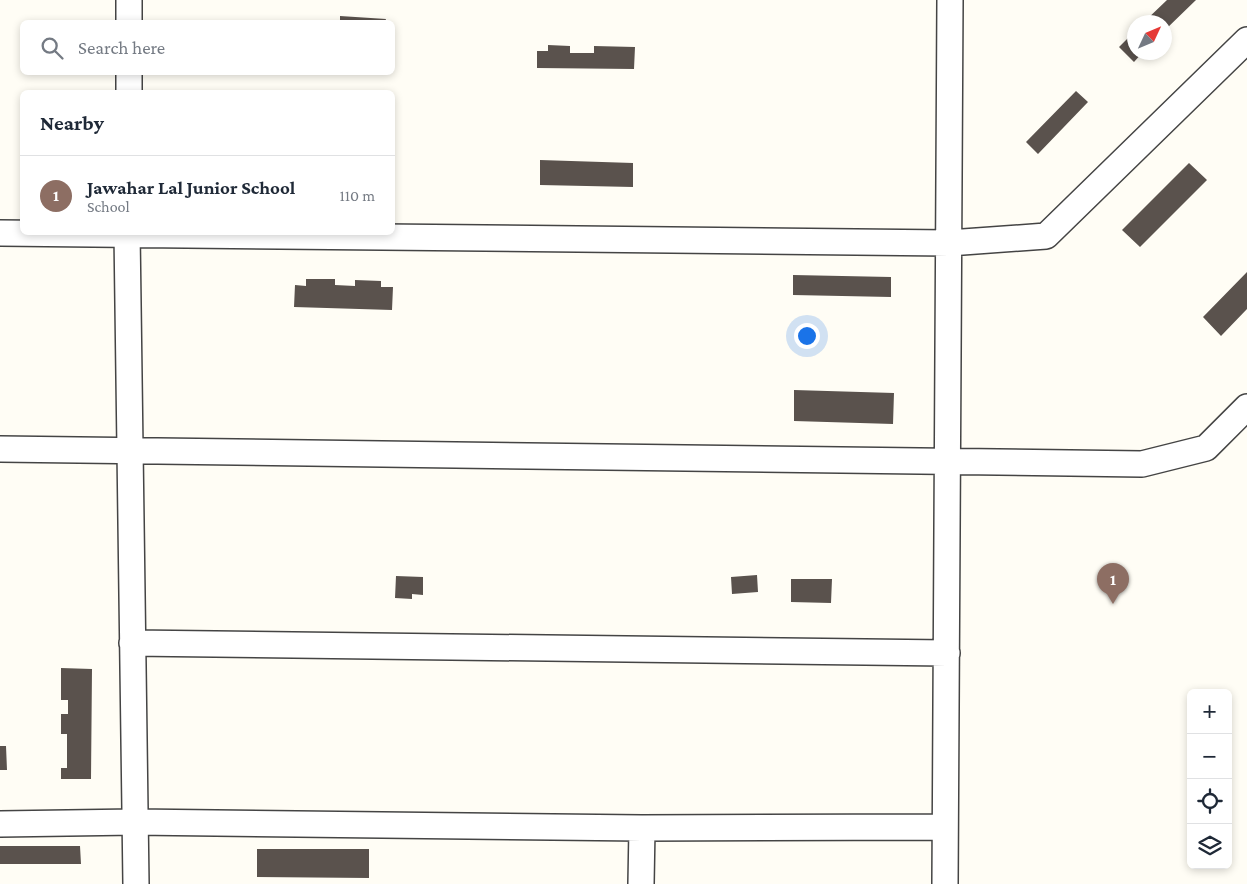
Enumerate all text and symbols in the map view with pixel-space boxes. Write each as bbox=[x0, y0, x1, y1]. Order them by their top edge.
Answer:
north arrow bbox=[1127, 15, 1172, 60]
search box bbox=[20, 20, 395, 75]
icon: search bbox=[38, 34, 66, 62]
text: Search here bbox=[78, 37, 165, 58]
text: Nearby bbox=[40, 111, 104, 135]
text: Jawahar Lal Junior School bbox=[87, 177, 295, 198]
text: 1 bbox=[53, 187, 59, 204]
text: 110 m bbox=[339, 187, 375, 204]
text: School bbox=[87, 198, 130, 215]
your location bbox=[794, 323, 820, 349]
pin: 1 bbox=[1097, 563, 1129, 604]
map controls bbox=[1187, 689, 1232, 869]
button: + bbox=[1187, 689, 1232, 734]
button: − bbox=[1187, 734, 1232, 779]
button: locate bbox=[1187, 779, 1232, 824]
button: layers bbox=[1187, 824, 1232, 869]

